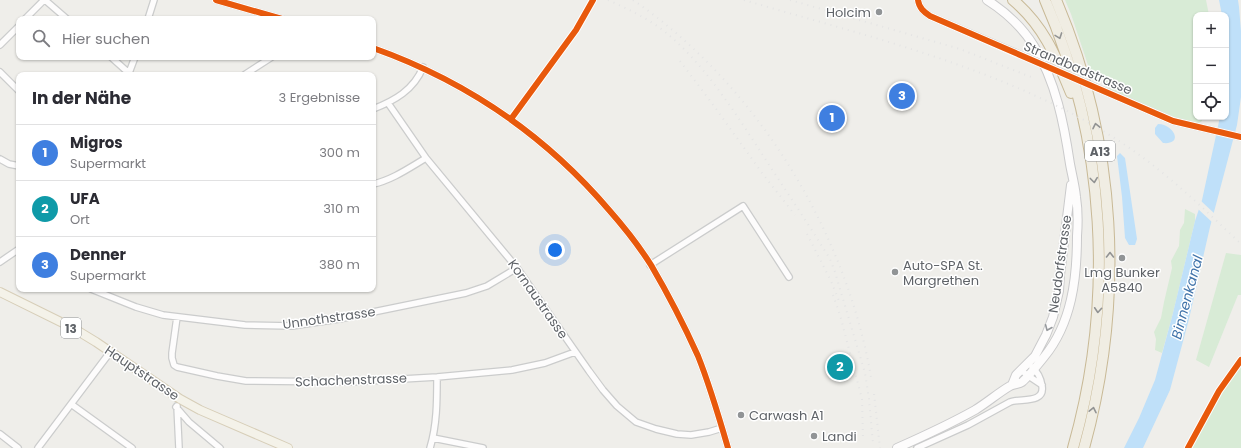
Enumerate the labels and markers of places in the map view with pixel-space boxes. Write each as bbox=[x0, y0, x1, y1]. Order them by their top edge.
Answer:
place label: Holcim bbox=[826, 3, 871, 22]
marker: Holcim bbox=[874, 7, 884, 17]
pin: 3 bbox=[889, 81, 915, 111]
pin: 1 bbox=[819, 103, 845, 133]
marker: Lmg Bunker A5840 bbox=[1117, 253, 1127, 263]
place label: Auto-SPA St. Margrethen bbox=[903, 256, 983, 290]
place label: Lmg Bunker A5840 bbox=[1084, 263, 1160, 297]
marker: Auto-SPA St. Margrethen bbox=[890, 267, 900, 277]
pin: 2 bbox=[827, 352, 853, 382]
place label: Carwash A1 bbox=[749, 406, 824, 425]
marker: Carwash A1 bbox=[736, 410, 746, 420]
place label: Landi bbox=[822, 427, 857, 446]
marker: Landi bbox=[809, 431, 819, 441]

